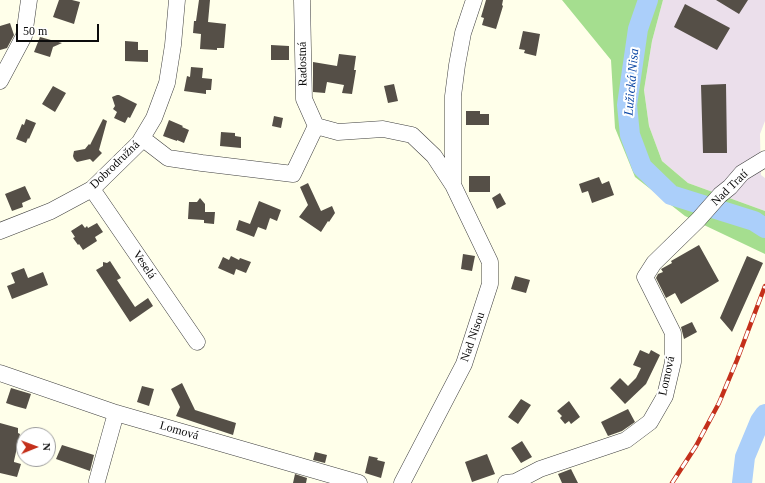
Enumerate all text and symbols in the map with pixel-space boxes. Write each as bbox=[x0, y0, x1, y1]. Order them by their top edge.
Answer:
scale bar bbox=[18, 16, 101, 42]
text: 50 m bbox=[23, 24, 47, 38]
street label: Radostná bbox=[295, 42, 311, 86]
water label: Lužická Nisa bbox=[621, 48, 643, 116]
street label: Dobrodružná bbox=[87, 138, 143, 192]
street label: Nad Tratí bbox=[708, 167, 752, 209]
street label: Veselá bbox=[129, 248, 159, 282]
street label: Nad Nisou bbox=[458, 310, 488, 364]
street label: Lomová bbox=[656, 355, 678, 397]
street label: Lomová bbox=[158, 419, 200, 443]
north arrow bbox=[16, 427, 56, 467]
text: N bbox=[41, 443, 53, 451]

